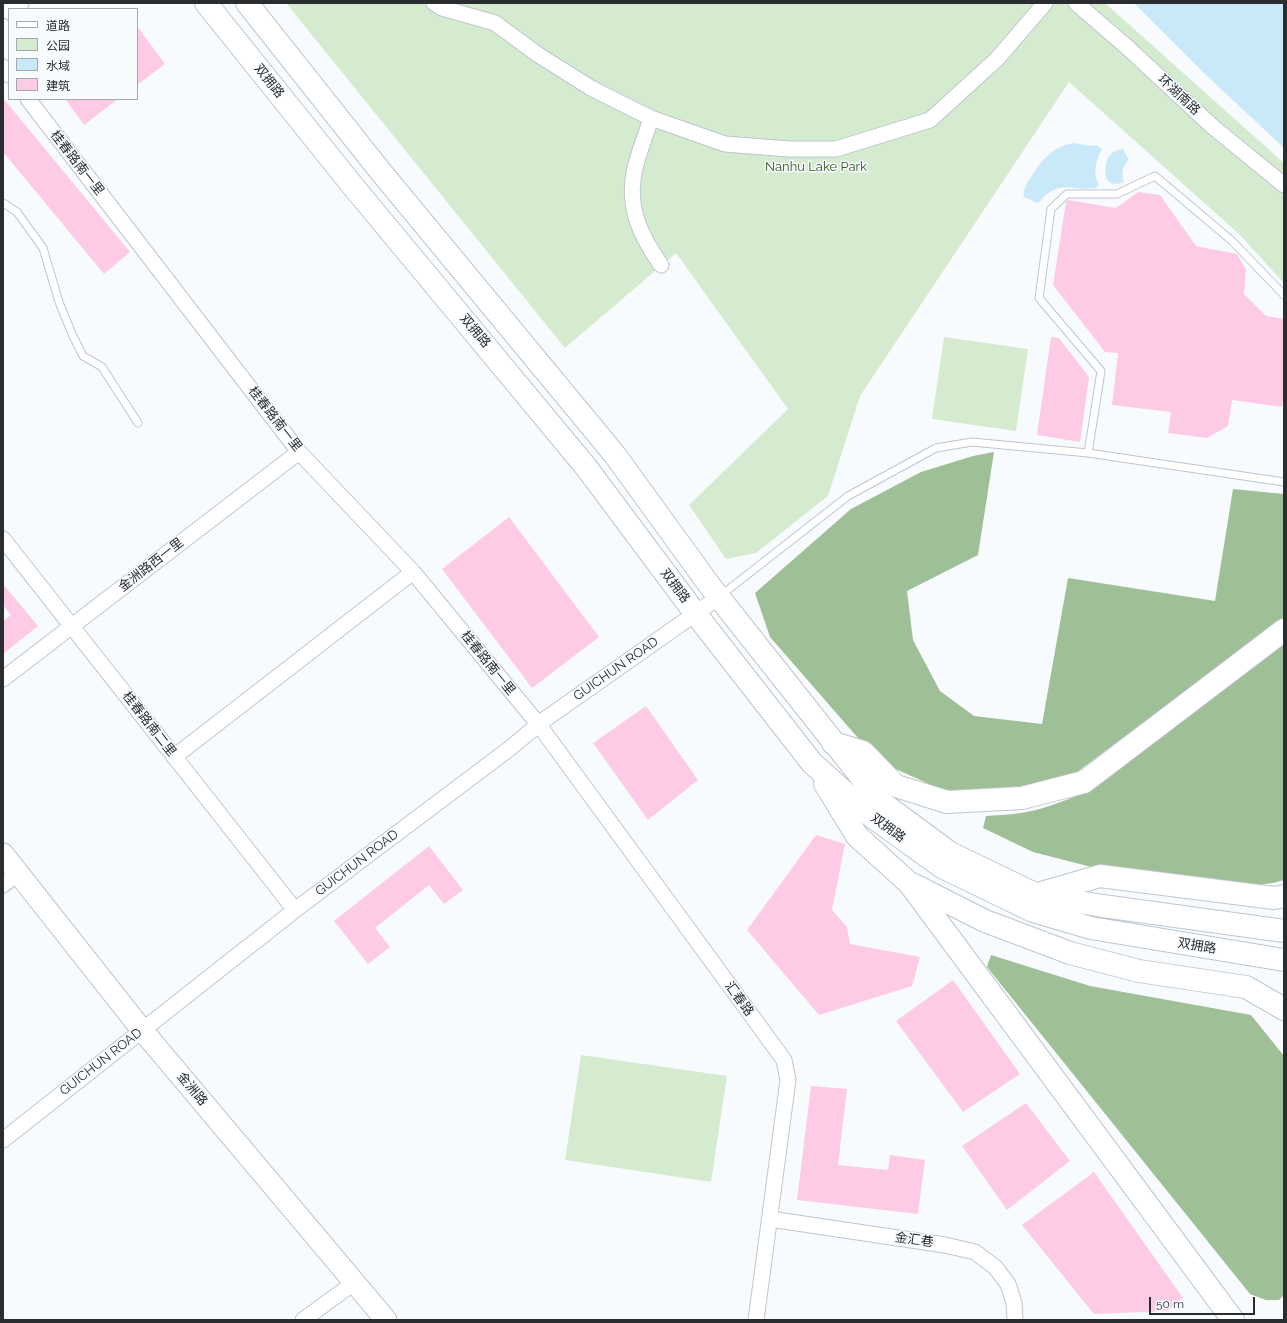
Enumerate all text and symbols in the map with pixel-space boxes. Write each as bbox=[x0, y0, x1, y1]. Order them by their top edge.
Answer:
legend bbox=[8, 8, 138, 100]
text: 道路 bbox=[46, 19, 70, 33]
text: 公园 bbox=[46, 39, 70, 53]
text: 水域 bbox=[46, 59, 70, 73]
street label: 双拥路 bbox=[251, 61, 287, 101]
street label: 环湖南路 bbox=[1155, 72, 1203, 118]
text: 建筑 bbox=[46, 79, 70, 93]
street label: 桂春路南一里 bbox=[47, 127, 107, 199]
park label: Nanhu Lake Park bbox=[765, 159, 867, 175]
street label: 双拥路 bbox=[456, 311, 494, 351]
street label: 桂春路南一里 bbox=[245, 383, 305, 455]
street label: 金洲路西一里 bbox=[115, 535, 187, 595]
street label: 双拥路 bbox=[657, 566, 693, 606]
street label: 桂春路南一里 bbox=[457, 628, 519, 698]
street label: GUICHUN ROAD bbox=[571, 634, 661, 704]
street label: 桂春路南二里 bbox=[119, 688, 179, 760]
street label: 双拥路 bbox=[868, 810, 908, 846]
street label: GUICHUN ROAD bbox=[312, 827, 402, 899]
street label: 双拥路 bbox=[1177, 935, 1217, 957]
street label: 汇春路 bbox=[721, 979, 757, 1019]
street label: GUICHUN ROAD bbox=[57, 1025, 145, 1099]
street label: 金洲路 bbox=[173, 1069, 211, 1109]
street label: 金汇巷 bbox=[894, 1230, 934, 1250]
scale bar bbox=[1151, 1289, 1257, 1315]
text: 50 m bbox=[1156, 1297, 1184, 1311]

